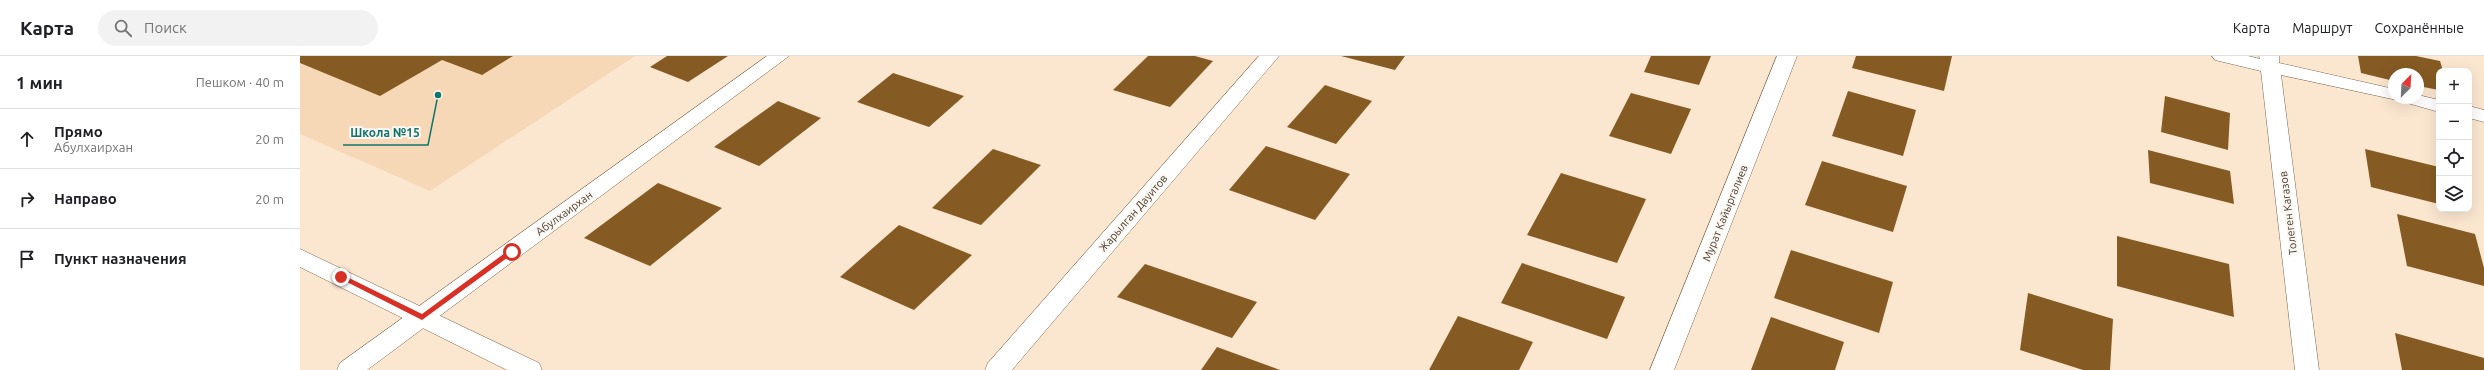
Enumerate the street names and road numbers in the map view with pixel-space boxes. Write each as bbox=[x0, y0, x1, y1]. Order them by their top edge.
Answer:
street label: Мурат Кайыргалиев bbox=[1700, 163, 1750, 263]
street label: Толеген Кагазов bbox=[2277, 170, 2299, 256]
street label: Жарылган Дауитов bbox=[1096, 172, 1170, 254]
street label: Абулхаирхан bbox=[533, 189, 595, 237]

